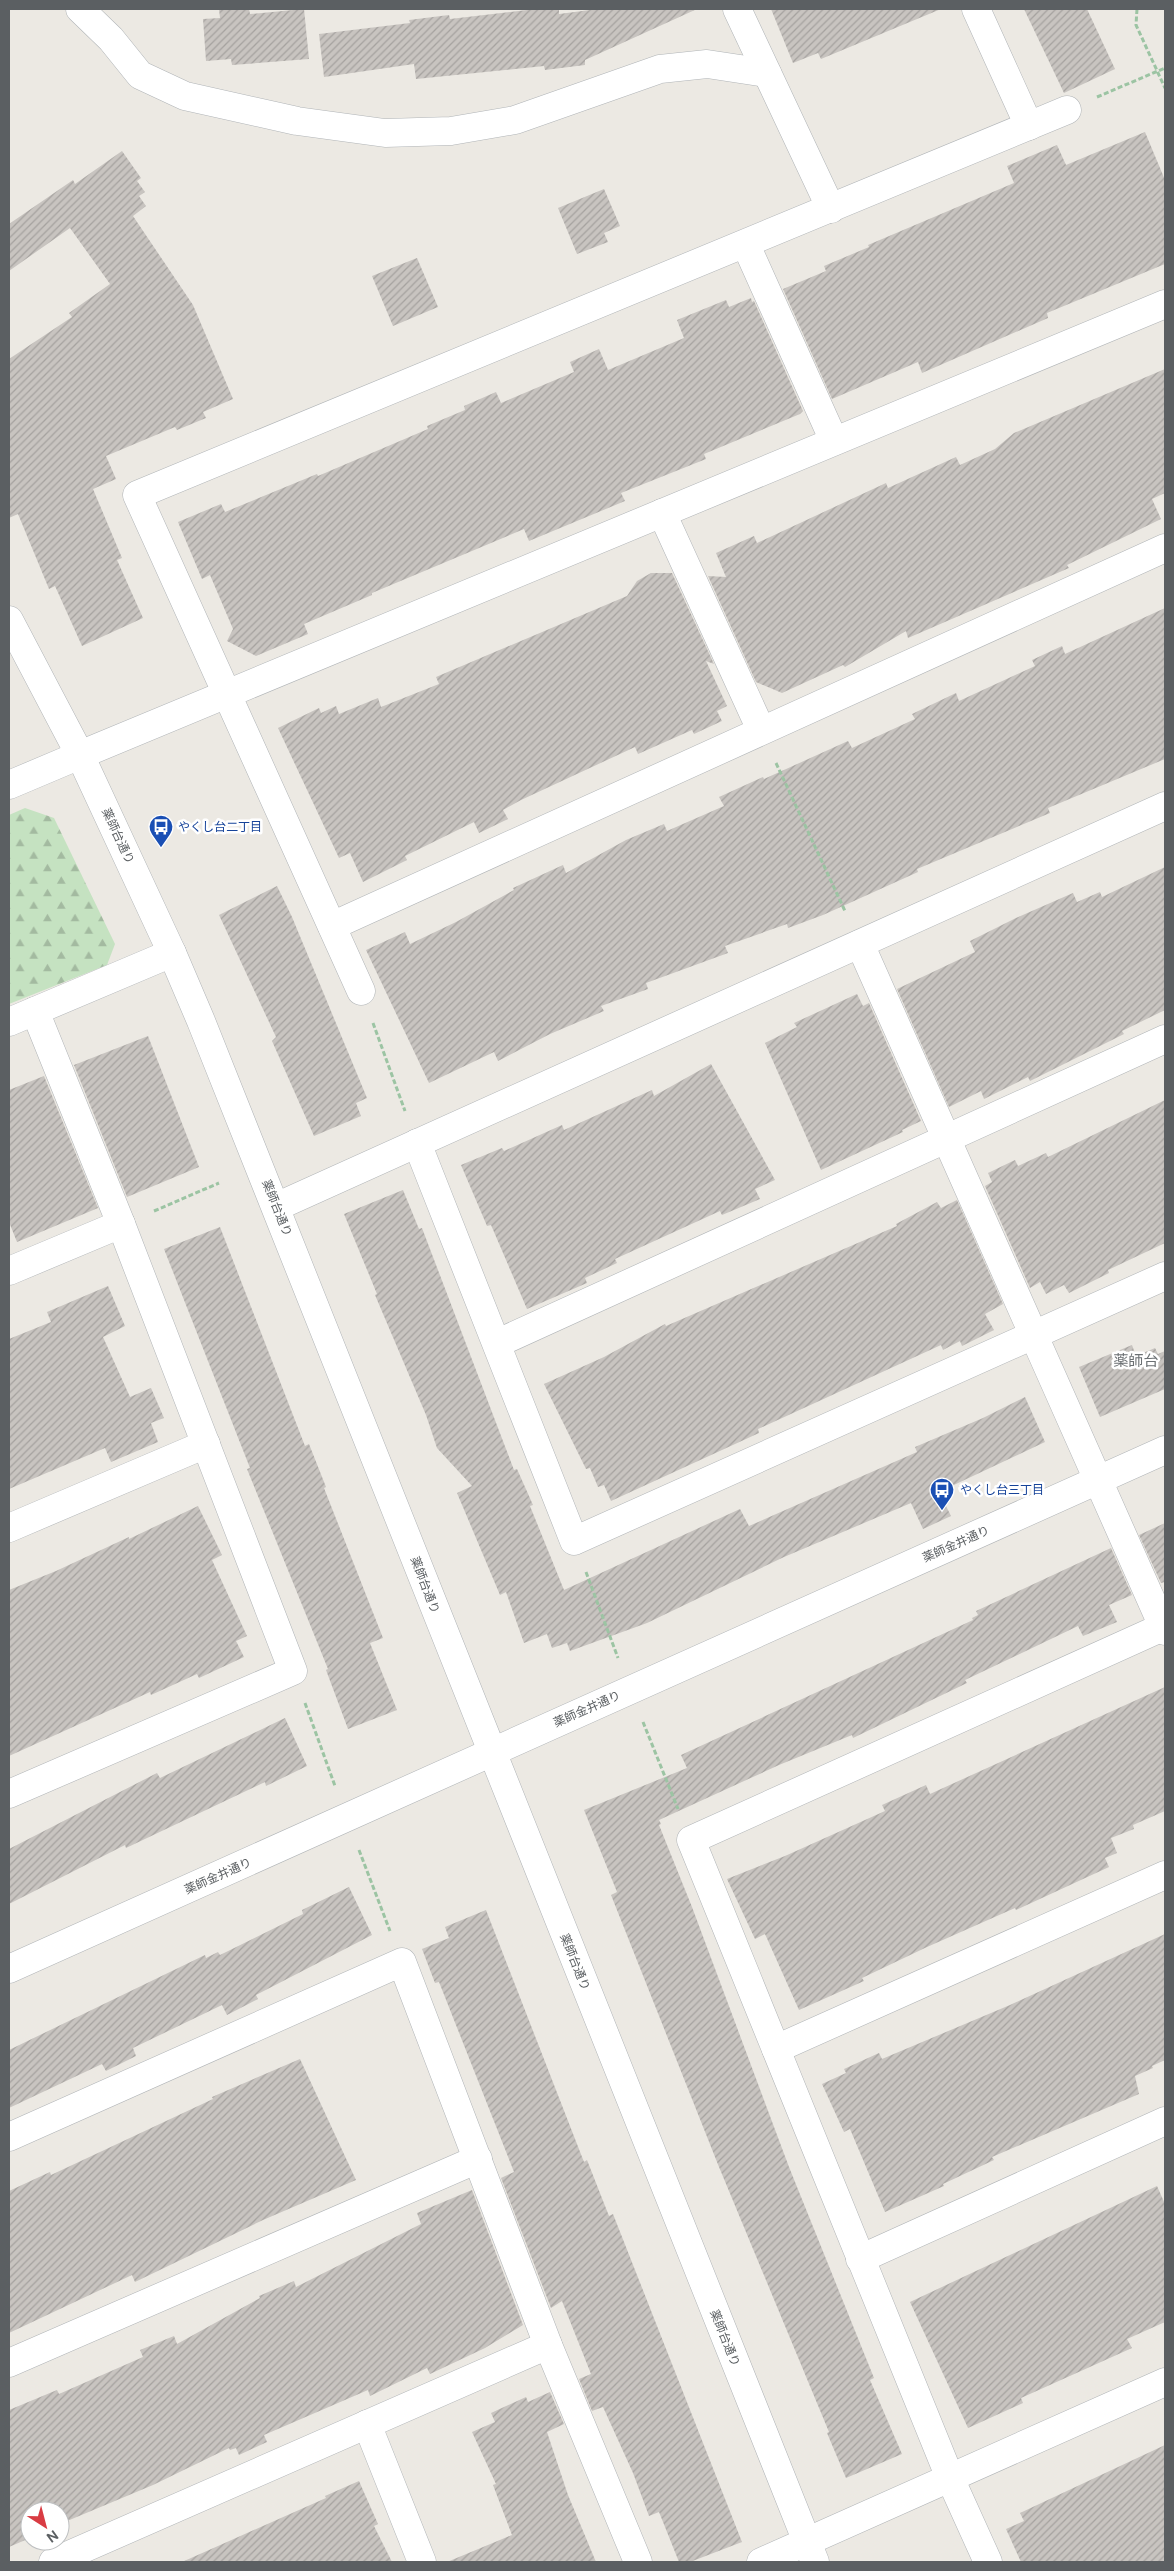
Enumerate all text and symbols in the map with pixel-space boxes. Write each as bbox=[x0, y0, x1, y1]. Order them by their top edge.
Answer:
street label: 薬師台通り bbox=[98, 805, 138, 867]
bus stop icon: やくし台二丁目 bbox=[148, 814, 174, 848]
place label: やくし台二丁目 bbox=[178, 819, 262, 835]
street label: 薬師台通り bbox=[258, 1177, 296, 1239]
district label: 薬師台 bbox=[1113, 1351, 1159, 1371]
bus stop icon: やくし台三丁目 bbox=[929, 1477, 955, 1511]
place label: やくし台三丁目 bbox=[960, 1482, 1044, 1498]
street label: 薬師金井通り bbox=[920, 1522, 992, 1566]
street label: 薬師台通り bbox=[407, 1554, 443, 1616]
street label: 薬師金井通り bbox=[551, 1687, 623, 1731]
street label: 薬師金井通り bbox=[182, 1854, 254, 1898]
street label: 薬師台通り bbox=[556, 1931, 594, 1993]
street label: 薬師台通り bbox=[706, 2307, 744, 2369]
north arrow bbox=[20, 2501, 70, 2551]
text: N bbox=[43, 2526, 62, 2547]

